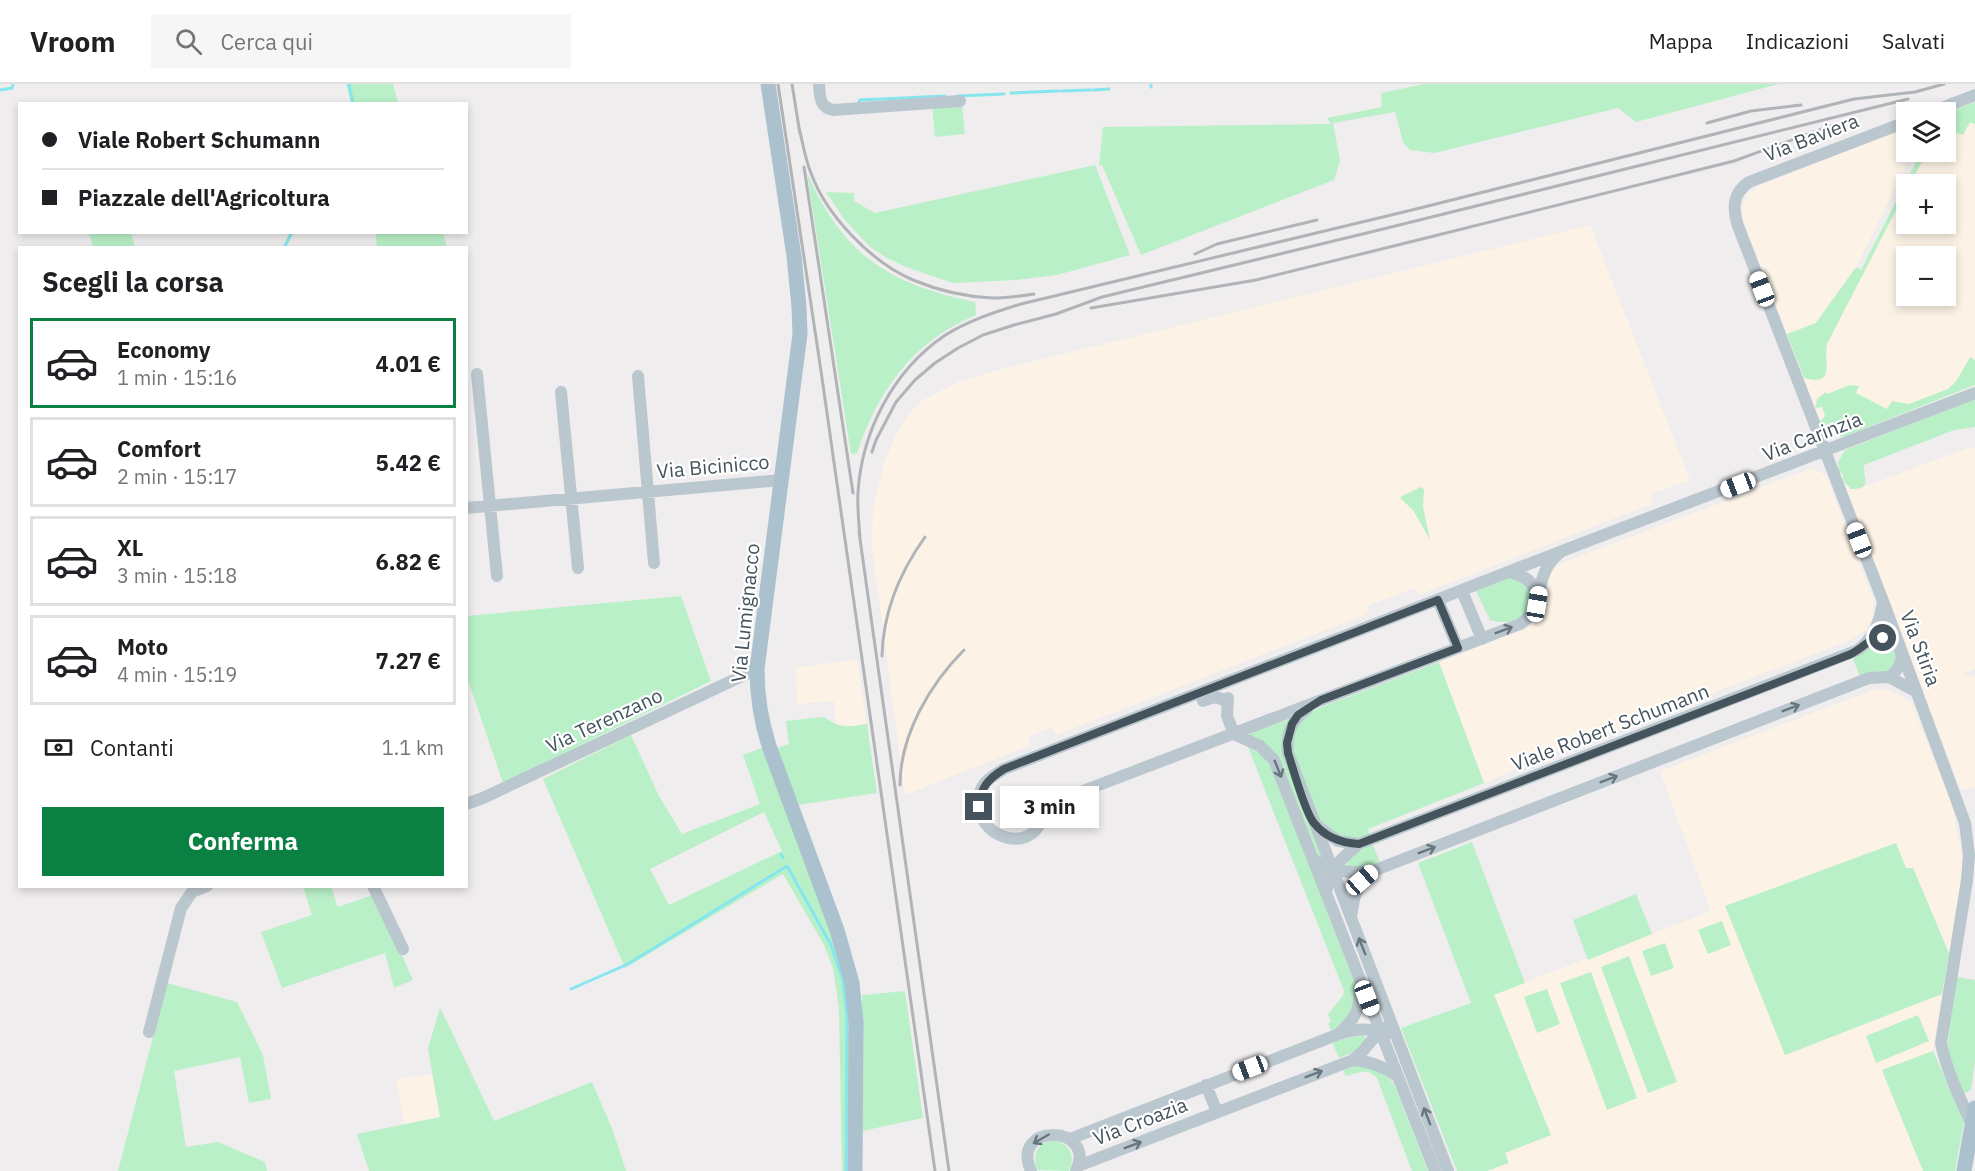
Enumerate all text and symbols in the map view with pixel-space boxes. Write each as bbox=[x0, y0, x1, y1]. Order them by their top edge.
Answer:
search box bbox=[151, 14, 571, 68]
text: Vroom bbox=[30, 23, 115, 60]
icon: search bbox=[172, 25, 205, 58]
text: Cerca qui bbox=[220, 27, 313, 56]
text: Mappa bbox=[1649, 27, 1713, 55]
text: Indicazioni bbox=[1746, 27, 1849, 55]
text: Salvati bbox=[1882, 27, 1945, 55]
map controls bbox=[1896, 102, 1956, 306]
button: layers bbox=[1896, 102, 1956, 162]
street label: Via Baviera bbox=[1760, 106, 1863, 168]
text: Viale Robert Schumann bbox=[78, 125, 320, 154]
button: + bbox=[1896, 174, 1956, 234]
text: Piazzale dell'Agricoltura bbox=[78, 183, 330, 212]
button: − bbox=[1896, 246, 1956, 306]
text: Scegli la corsa bbox=[42, 264, 224, 299]
car bbox=[1747, 269, 1777, 309]
text: Economy bbox=[117, 335, 211, 364]
icon: car bbox=[45, 336, 99, 390]
text: 4.01 € bbox=[376, 349, 441, 378]
text: 1 min · 15:16 bbox=[117, 364, 237, 391]
street label: Via Carinzia bbox=[1758, 405, 1866, 467]
text: Comfort bbox=[117, 434, 201, 463]
icon: car bbox=[45, 435, 99, 489]
text: 5.42 € bbox=[376, 448, 441, 477]
street label: Via Bicinicco bbox=[655, 448, 771, 484]
text: 2 min · 15:17 bbox=[117, 463, 237, 490]
car bbox=[1718, 470, 1758, 500]
car bbox=[1844, 520, 1874, 560]
text: XL bbox=[117, 533, 143, 562]
icon: car bbox=[45, 534, 99, 588]
street label: Via Lumignacco bbox=[724, 542, 766, 684]
text: 6.82 € bbox=[376, 547, 441, 576]
text: 3 min · 15:18 bbox=[117, 562, 237, 589]
car bbox=[1525, 585, 1549, 623]
street label: Via Stiria bbox=[1894, 606, 1948, 690]
one-way arrow bbox=[1494, 624, 1513, 635]
route start bbox=[1869, 624, 1896, 651]
text: Moto bbox=[117, 632, 168, 661]
icon: car bbox=[45, 633, 99, 687]
text: 7.27 € bbox=[376, 646, 441, 675]
text: 4 min · 15:19 bbox=[117, 661, 237, 688]
street label: Viale Robert Schumann bbox=[1507, 677, 1713, 777]
street label: Via Terenzano bbox=[541, 681, 667, 759]
one-way arrow bbox=[1781, 702, 1800, 713]
icon: cash bbox=[42, 731, 75, 764]
text: Contanti bbox=[90, 733, 174, 762]
text: 1.1 km bbox=[382, 734, 444, 761]
one-way arrow bbox=[1273, 759, 1284, 778]
one-way arrow bbox=[1599, 773, 1618, 784]
callout: 3 min bbox=[1000, 786, 1099, 828]
route end bbox=[965, 793, 992, 820]
text: 3 min bbox=[1023, 793, 1076, 820]
button: Conferma bbox=[42, 807, 444, 876]
one-way arrow bbox=[1418, 843, 1436, 854]
car bbox=[1343, 861, 1381, 899]
one-way arrow bbox=[1356, 938, 1367, 956]
car bbox=[1352, 978, 1382, 1018]
car bbox=[1230, 1053, 1270, 1083]
one-way arrow bbox=[1305, 1068, 1323, 1079]
street label: Via Croazia bbox=[1089, 1091, 1191, 1151]
one-way arrow bbox=[1421, 1108, 1432, 1126]
one-way arrow bbox=[1033, 1133, 1050, 1145]
one-way arrow bbox=[1123, 1139, 1142, 1150]

